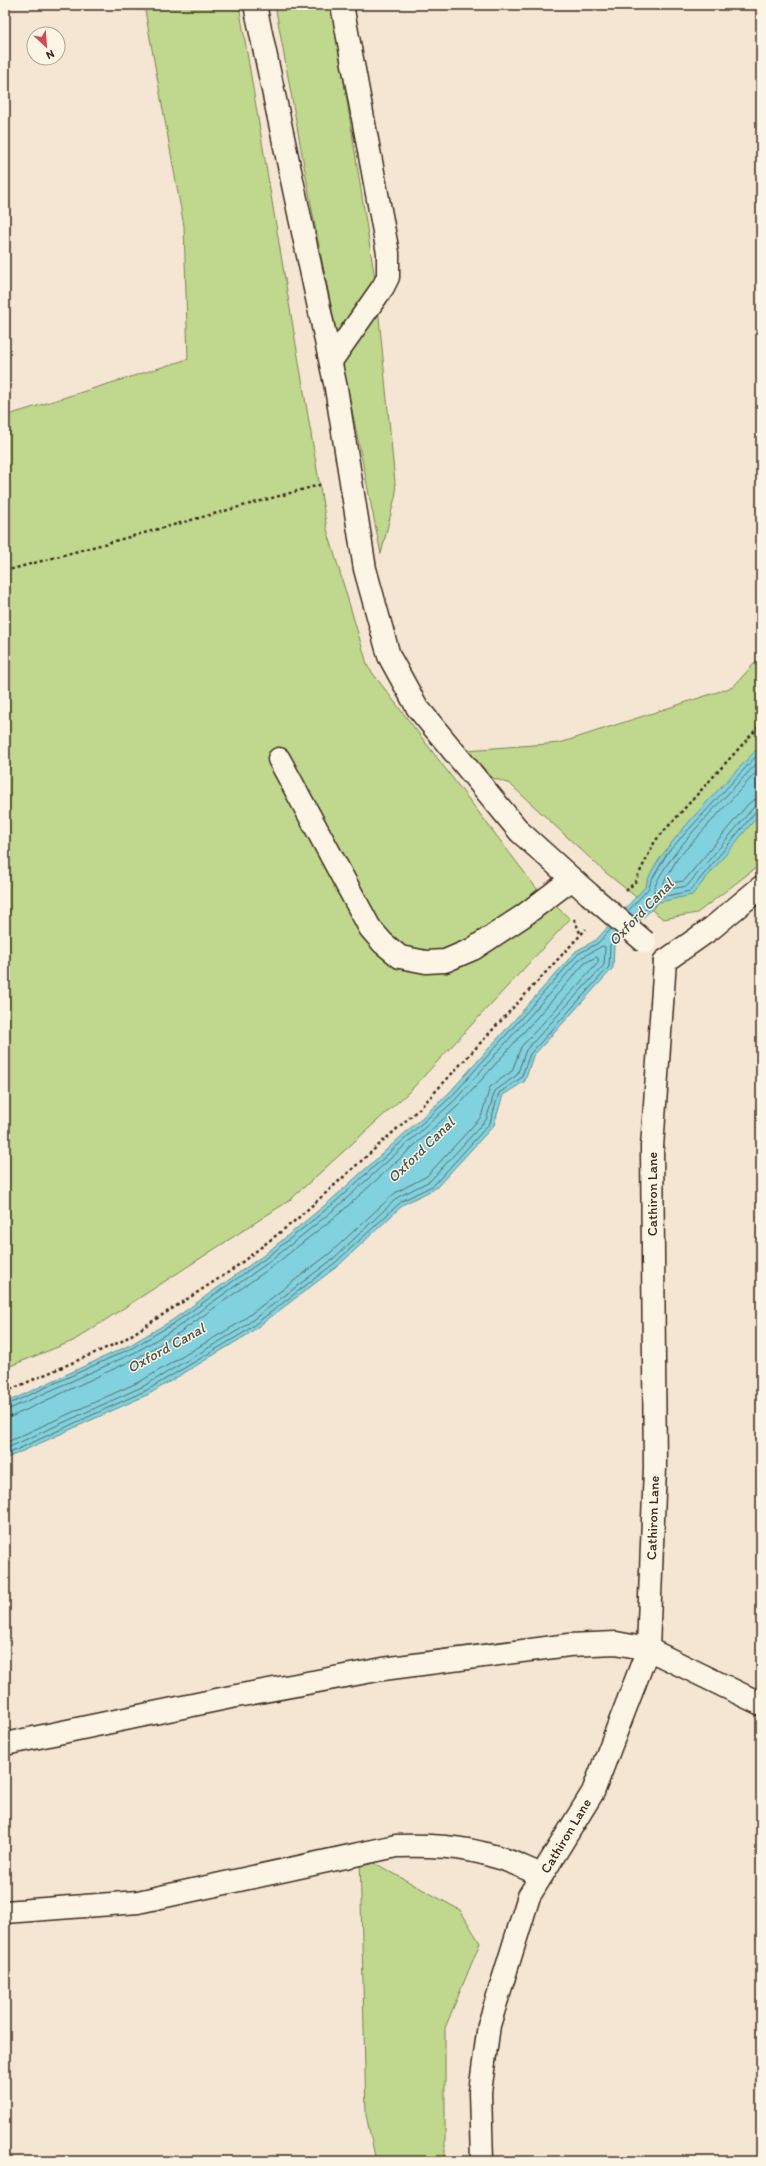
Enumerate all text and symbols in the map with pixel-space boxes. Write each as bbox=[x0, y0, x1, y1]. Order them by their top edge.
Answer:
north arrow bbox=[26, 26, 66, 66]
text: N bbox=[44, 47, 56, 62]
water label: Oxford Canal bbox=[605, 874, 679, 949]
water label: Oxford Canal bbox=[384, 1112, 459, 1186]
street label: Cathiron Lane bbox=[644, 1151, 661, 1236]
water label: Oxford Canal bbox=[124, 1318, 210, 1377]
street label: Cathiron Lane bbox=[643, 1475, 663, 1560]
street label: Cathiron Lane bbox=[537, 1795, 595, 1877]

